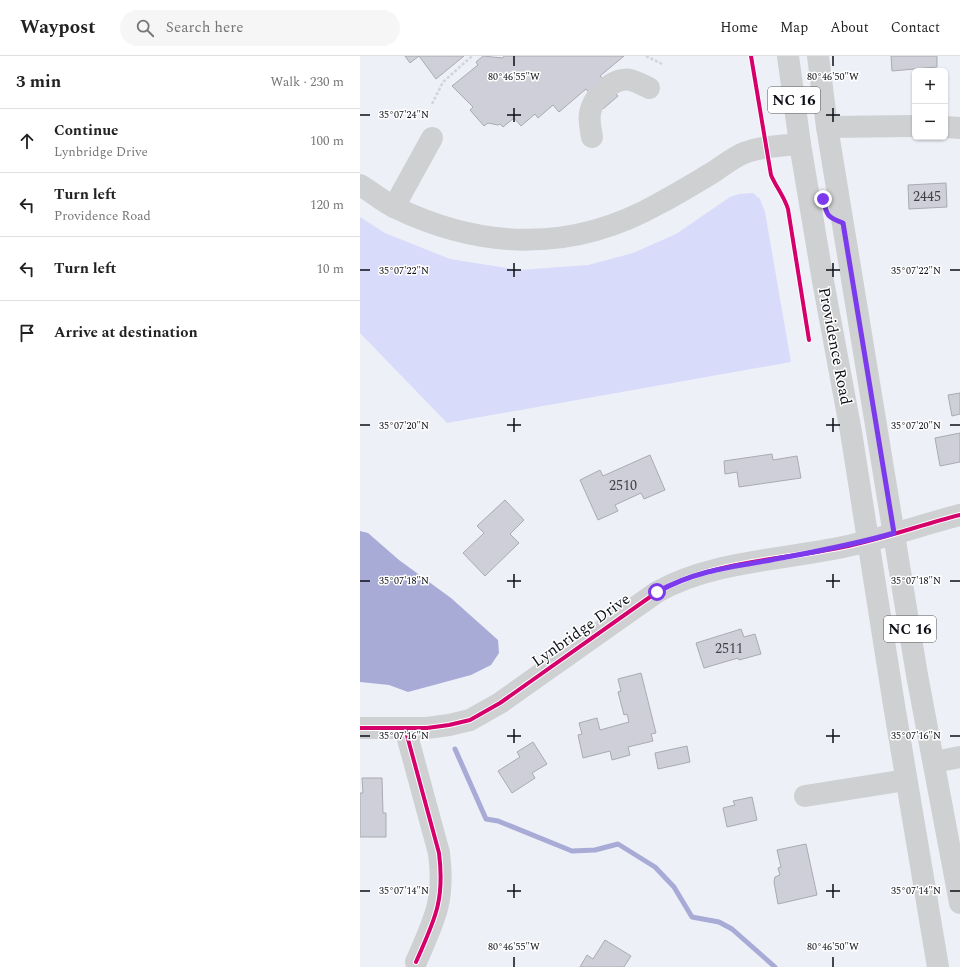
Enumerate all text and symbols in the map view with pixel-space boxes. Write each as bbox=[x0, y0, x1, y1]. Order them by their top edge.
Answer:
search box bbox=[120, 10, 400, 46]
text: Waypost bbox=[20, 13, 96, 42]
text: Search here bbox=[166, 16, 243, 39]
icon: search bbox=[134, 17, 156, 39]
text: Home bbox=[720, 17, 758, 38]
text: Map bbox=[780, 17, 808, 38]
text: About bbox=[830, 17, 869, 38]
text: Contact bbox=[891, 17, 940, 38]
map controls bbox=[912, 68, 948, 140]
button: + bbox=[912, 68, 948, 104]
text: 3 min bbox=[16, 69, 61, 95]
text: 80°46'55"W bbox=[488, 69, 540, 85]
text: 80°46'50"W bbox=[807, 69, 859, 85]
text: Walk · 230 m bbox=[270, 72, 344, 92]
road number: NC 16 bbox=[768, 87, 820, 113]
button: − bbox=[912, 104, 948, 140]
text: 35°07'24"N bbox=[379, 107, 429, 123]
text: Continue bbox=[54, 119, 119, 142]
icon: ahead bbox=[16, 130, 38, 152]
text: 100 m bbox=[310, 131, 344, 151]
text: Lynbridge Drive bbox=[54, 142, 148, 162]
text: Turn left bbox=[54, 183, 116, 206]
house number: 2445 bbox=[913, 186, 941, 207]
route end bbox=[814, 190, 832, 208]
icon: left bbox=[16, 194, 38, 216]
text: 120 m bbox=[310, 195, 344, 215]
text: Providence Road bbox=[54, 206, 151, 226]
text: Turn left bbox=[54, 257, 116, 280]
icon: left bbox=[16, 258, 38, 280]
text: 10 m bbox=[317, 259, 344, 279]
text: 35°07'22"N bbox=[379, 263, 429, 279]
text: 35°07'22"N bbox=[891, 263, 941, 279]
street label: Providence Road bbox=[812, 285, 858, 407]
text: Arrive at destination bbox=[54, 321, 198, 344]
icon: arrive bbox=[16, 322, 38, 344]
text: 35°07'20"N bbox=[379, 418, 429, 434]
text: 35°07'20"N bbox=[891, 418, 941, 434]
house number: 2510 bbox=[609, 475, 637, 496]
text: 35°07'18"N bbox=[379, 573, 429, 589]
text: 35°07'18"N bbox=[891, 573, 941, 589]
route start bbox=[648, 583, 666, 601]
street label: Lynbridge Drive bbox=[527, 587, 635, 673]
road number: NC 16 bbox=[884, 616, 936, 642]
house number: 2511 bbox=[715, 638, 743, 659]
text: 35°07'16"N bbox=[379, 728, 429, 744]
text: 35°07'16"N bbox=[891, 728, 941, 744]
text: 35°07'14"N bbox=[379, 883, 429, 899]
text: 35°07'14"N bbox=[891, 883, 941, 899]
text: 80°46'55"W bbox=[488, 939, 540, 955]
text: 80°46'50"W bbox=[807, 939, 859, 955]

